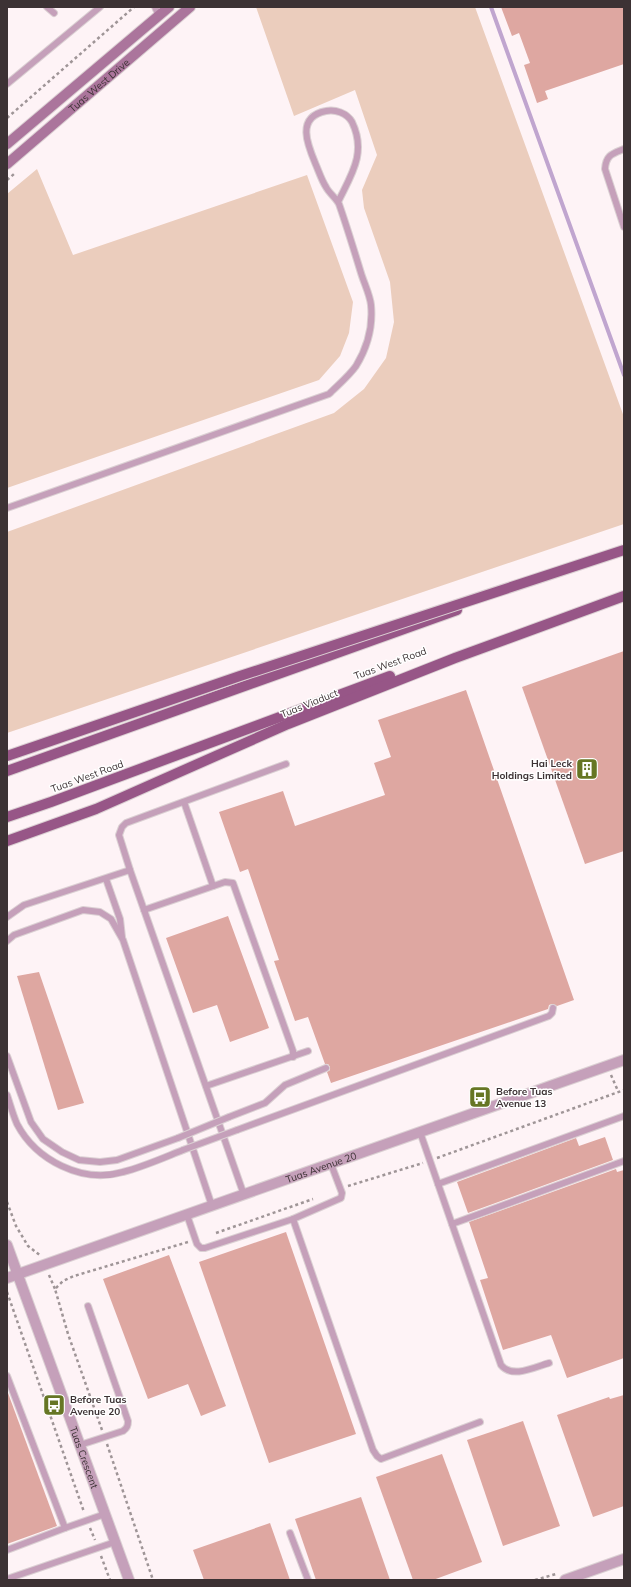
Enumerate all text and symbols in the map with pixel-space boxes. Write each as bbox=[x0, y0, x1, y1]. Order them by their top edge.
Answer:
street label: Tuas West Drive bbox=[66, 56, 132, 115]
street label: Tuas West Road bbox=[352, 644, 428, 683]
street label: Tuas Viaduct bbox=[279, 686, 340, 721]
building icon: Hai Leck Holdings Limited bbox=[574, 756, 600, 782]
street label: Tuas West Road bbox=[49, 757, 125, 796]
place label: Hai Leck Holdings Limited bbox=[492, 757, 572, 782]
bus stop icon: Before Tuas Avenue 13 bbox=[467, 1084, 493, 1110]
place label: Before Tuas Avenue 13 bbox=[496, 1085, 553, 1110]
street label: Tuas Avenue 20 bbox=[284, 1149, 358, 1186]
bus stop icon: Before Tuas Avenue 20 bbox=[41, 1392, 67, 1418]
place label: Before Tuas Avenue 20 bbox=[70, 1393, 127, 1418]
street label: Tuas Crescent bbox=[67, 1425, 101, 1491]

